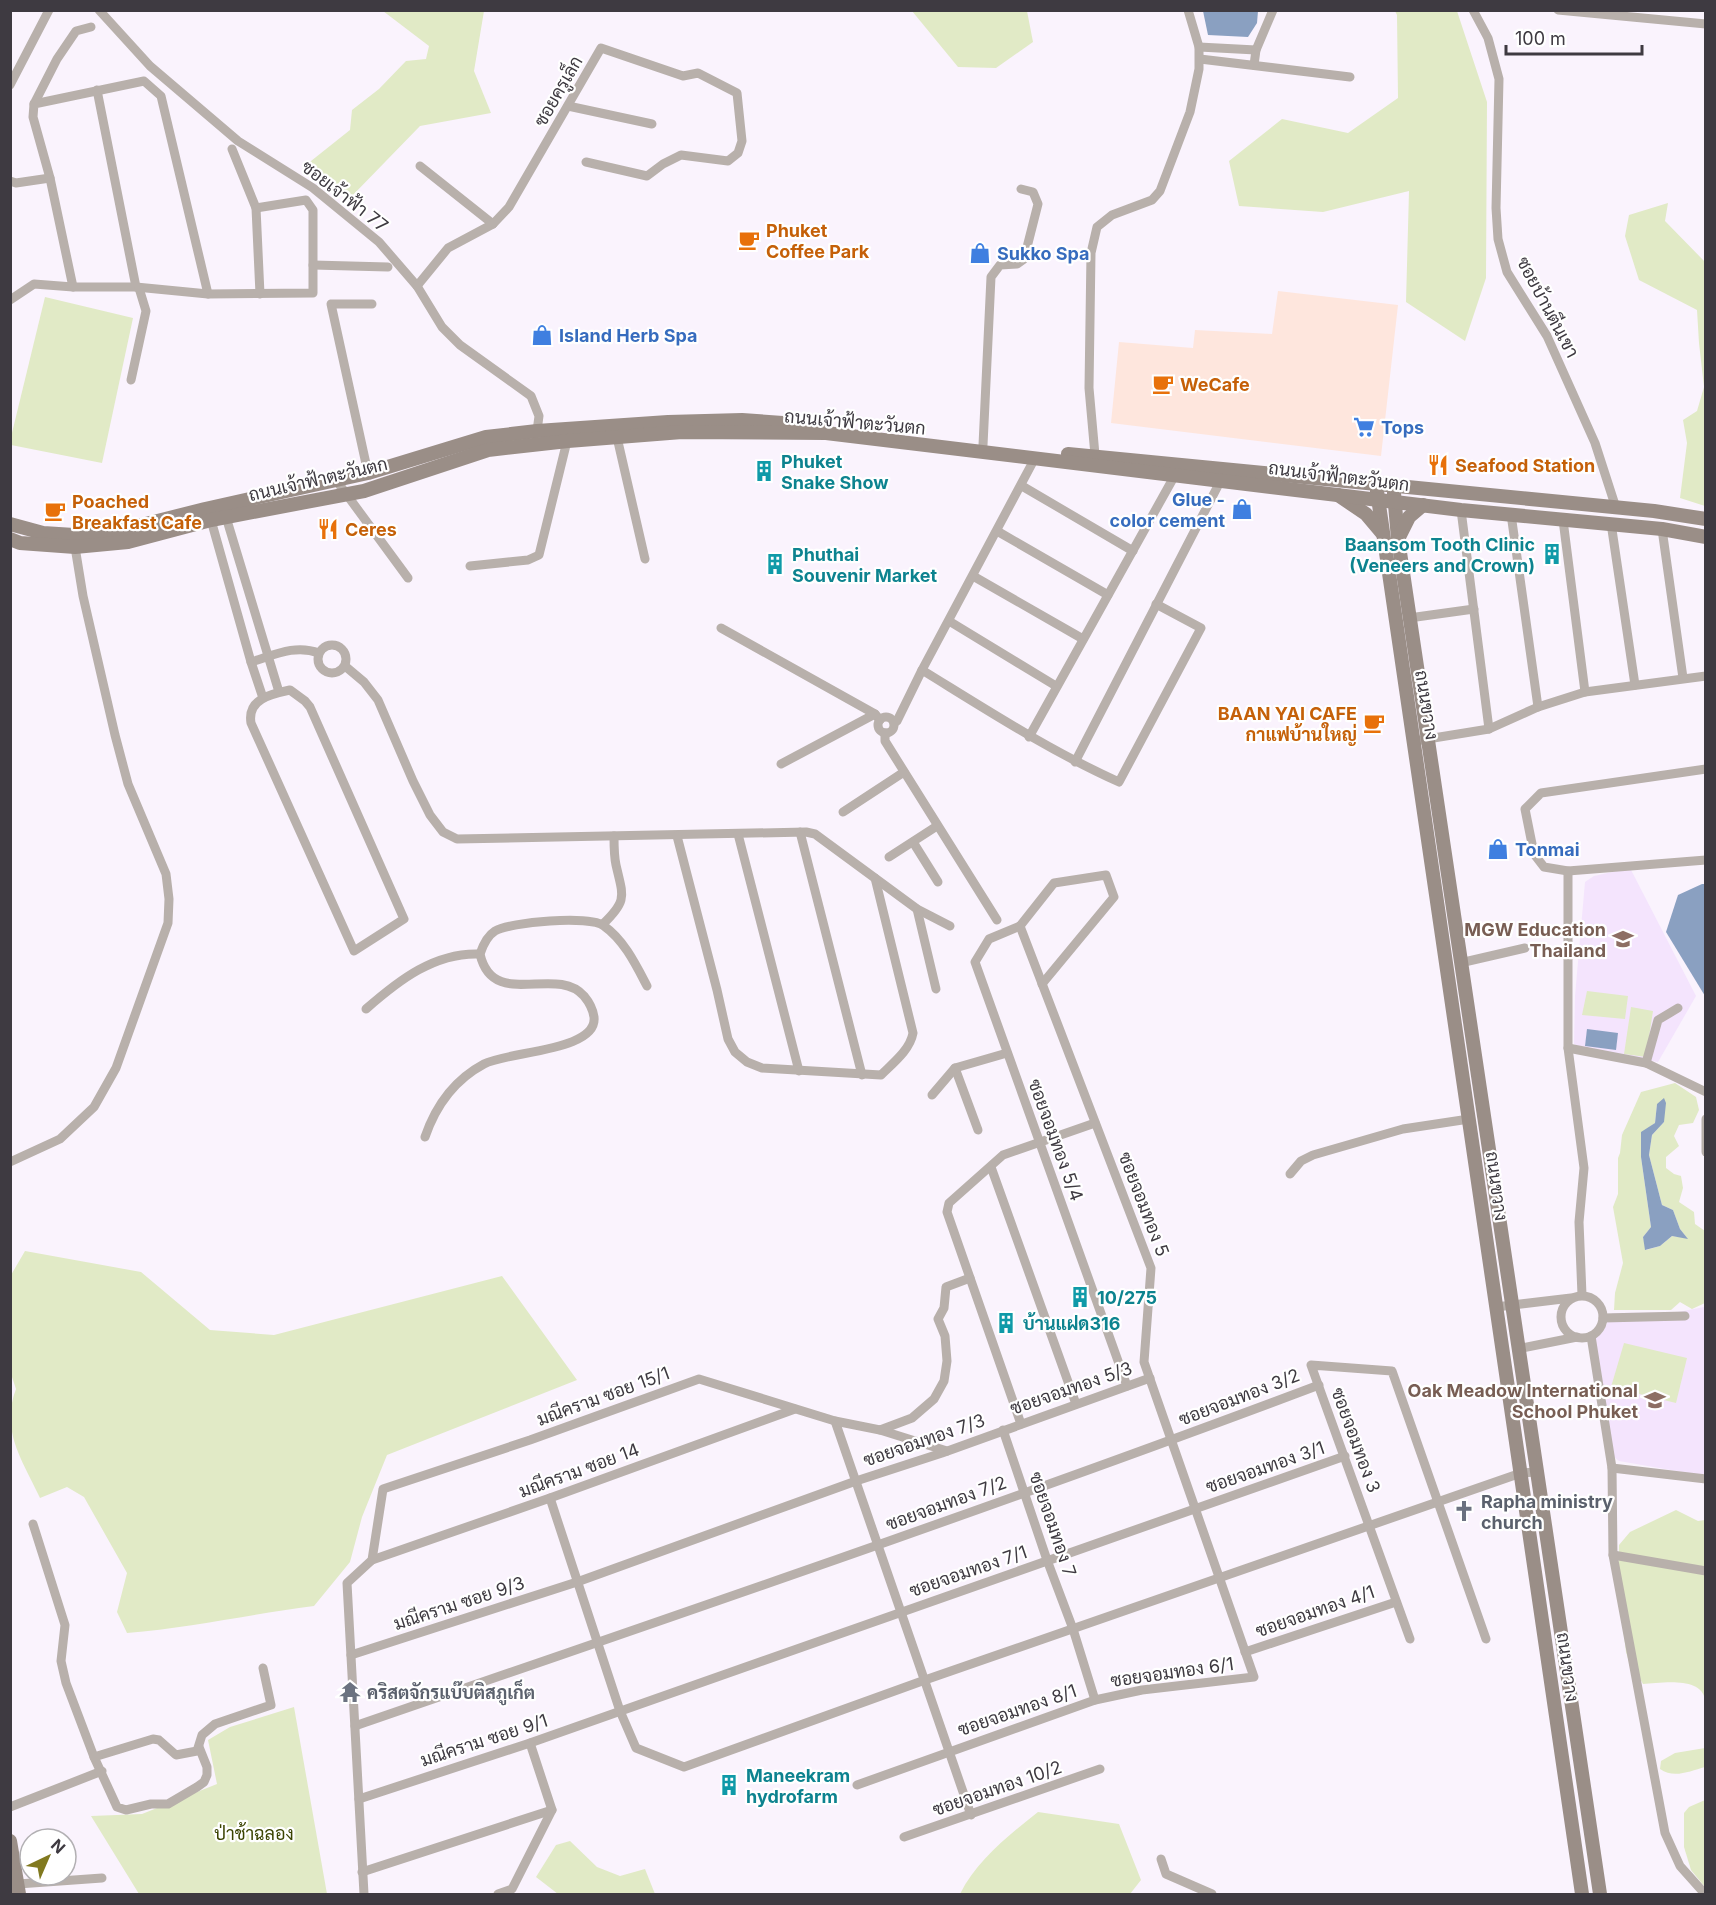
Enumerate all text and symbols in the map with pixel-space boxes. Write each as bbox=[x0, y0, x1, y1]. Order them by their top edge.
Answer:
scale bar bbox=[1506, 18, 1642, 56]
text: 100 m bbox=[1515, 28, 1566, 49]
street label: ซอยครูเล็ก bbox=[527, 51, 589, 131]
street label: ซอยเจ้าฟ้า 77 bbox=[298, 155, 393, 236]
place label: Phuket Coffee Park bbox=[766, 220, 870, 262]
cafe icon: Phuket Coffee Park bbox=[737, 228, 761, 252]
shop icon: Sukko Spa bbox=[968, 241, 992, 265]
place label: Sukko Spa bbox=[997, 243, 1090, 264]
street label: ซอยบ้านตีนเขา bbox=[1513, 252, 1585, 361]
shop icon: Island Herb Spa bbox=[530, 323, 554, 347]
place label: Island Herb Spa bbox=[559, 325, 697, 346]
cafe icon: WeCafe bbox=[1151, 372, 1175, 396]
place label: WeCafe bbox=[1180, 374, 1250, 395]
street label: ถนนเจ้าฟ้าตะวันตก bbox=[783, 404, 927, 439]
supermarket icon: Tops bbox=[1352, 415, 1376, 439]
place label: Tops bbox=[1381, 417, 1424, 438]
place label: Phuket Snake Show bbox=[781, 451, 889, 493]
street label: ถนนเจ้าฟ้าตะวันตก bbox=[246, 452, 390, 505]
restaurant icon: Seafood Station bbox=[1426, 453, 1450, 477]
place label: Seafood Station bbox=[1455, 455, 1595, 476]
street label: ถนนเจ้าฟ้าตะวันตก bbox=[1267, 456, 1411, 495]
building icon: Phuket Snake Show bbox=[752, 459, 776, 483]
place label: Glue - color cement bbox=[1110, 489, 1225, 531]
place label: Poached Breakfast Cafe bbox=[72, 491, 202, 533]
shop icon: Glue - color cement bbox=[1230, 497, 1254, 521]
cafe icon: Poached Breakfast Cafe bbox=[43, 499, 67, 523]
restaurant icon: Ceres bbox=[316, 517, 340, 541]
place label: Ceres bbox=[345, 519, 397, 540]
place label: Baansom Tooth Clinic (Veneers and Crown) bbox=[1345, 534, 1535, 576]
building icon: Baansom Tooth Clinic (Veneers and Crown) bbox=[1540, 542, 1564, 566]
place label: Phuthai Souvenir Market bbox=[792, 544, 937, 586]
building icon: Phuthai Souvenir Market bbox=[763, 552, 787, 576]
street label: ถนนขวาง bbox=[1411, 669, 1443, 741]
place label: BAAN YAI CAFE กาแฟบ้านใหญ่ bbox=[1218, 703, 1357, 746]
cafe icon: BAAN YAI CAFE กาแฟบ้านใหญ่ bbox=[1362, 711, 1386, 735]
shop icon: Tonmai bbox=[1486, 837, 1510, 861]
place label: Tonmai bbox=[1515, 839, 1580, 860]
place label: MGW Education Thailand bbox=[1464, 919, 1606, 961]
school or university icon: MGW Education Thailand bbox=[1611, 927, 1635, 951]
street label: ซอยจอมทอง 5/4 bbox=[1024, 1076, 1088, 1204]
street label: ซอยจอมทอง 5 bbox=[1114, 1149, 1174, 1259]
street label: ถนนขวาง bbox=[1482, 1150, 1512, 1222]
building icon: 10/275 bbox=[1068, 1285, 1092, 1309]
place label: 10/275 bbox=[1097, 1287, 1157, 1308]
building icon: บ้านแฝด316 bbox=[994, 1311, 1018, 1335]
place label: บ้านแฝด316 bbox=[1023, 1312, 1121, 1334]
street label: ซอยจอมทอง 5/3 bbox=[1007, 1357, 1135, 1419]
street label: มณีคราม ซอย 15/1 bbox=[533, 1360, 672, 1430]
street label: ซอยจอมทอง 3/2 bbox=[1176, 1364, 1302, 1430]
place label: Oak Meadow International School Phuket bbox=[1408, 1380, 1638, 1422]
street label: ซอยจอมทอง 3 bbox=[1327, 1385, 1385, 1495]
school or university icon: Oak Meadow International School Phuket bbox=[1643, 1388, 1667, 1412]
street label: ซอยจอมทอง 7/3 bbox=[861, 1409, 987, 1471]
street label: มณีคราม ซอย 14 bbox=[515, 1437, 642, 1501]
street label: ซอยจอมทอง 3/1 bbox=[1203, 1437, 1327, 1497]
street label: ซอยจอมทอง 7 bbox=[1025, 1469, 1081, 1579]
street label: ซอยจอมทอง 7/2 bbox=[883, 1471, 1009, 1535]
place label: Rapha ministry church bbox=[1481, 1491, 1613, 1533]
church icon: Rapha ministry church bbox=[1452, 1499, 1476, 1523]
street label: ซอยจอมทอง 7/1 bbox=[906, 1541, 1030, 1601]
street label: มณีคราม ซอย 9/3 bbox=[390, 1570, 527, 1634]
street label: ซอยจอมทอง 4/1 bbox=[1253, 1581, 1377, 1641]
street label: ถนนขวาง bbox=[1553, 1631, 1583, 1703]
street label: ซอยจอมทอง 6/1 bbox=[1109, 1653, 1235, 1691]
place label: คริสตจักรแบ๊บติสภูเก็ต bbox=[367, 1679, 535, 1706]
temple icon: คริสตจักรแบ๊บติสภูเก็ต bbox=[338, 1680, 362, 1704]
street label: ซอยจอมทอง 8/1 bbox=[955, 1680, 1079, 1740]
street label: มณีคราม ซอย 9/1 bbox=[417, 1708, 550, 1770]
street label: ซอยจอมทอง 10/2 bbox=[930, 1756, 1064, 1820]
place label: Maneekram hydrofarm bbox=[746, 1765, 850, 1807]
building icon: Maneekram hydrofarm bbox=[717, 1773, 741, 1797]
park label: ป่าช้าฉลอง bbox=[214, 1822, 294, 1844]
north arrow bbox=[18, 1827, 78, 1887]
text: N bbox=[47, 1835, 70, 1858]

